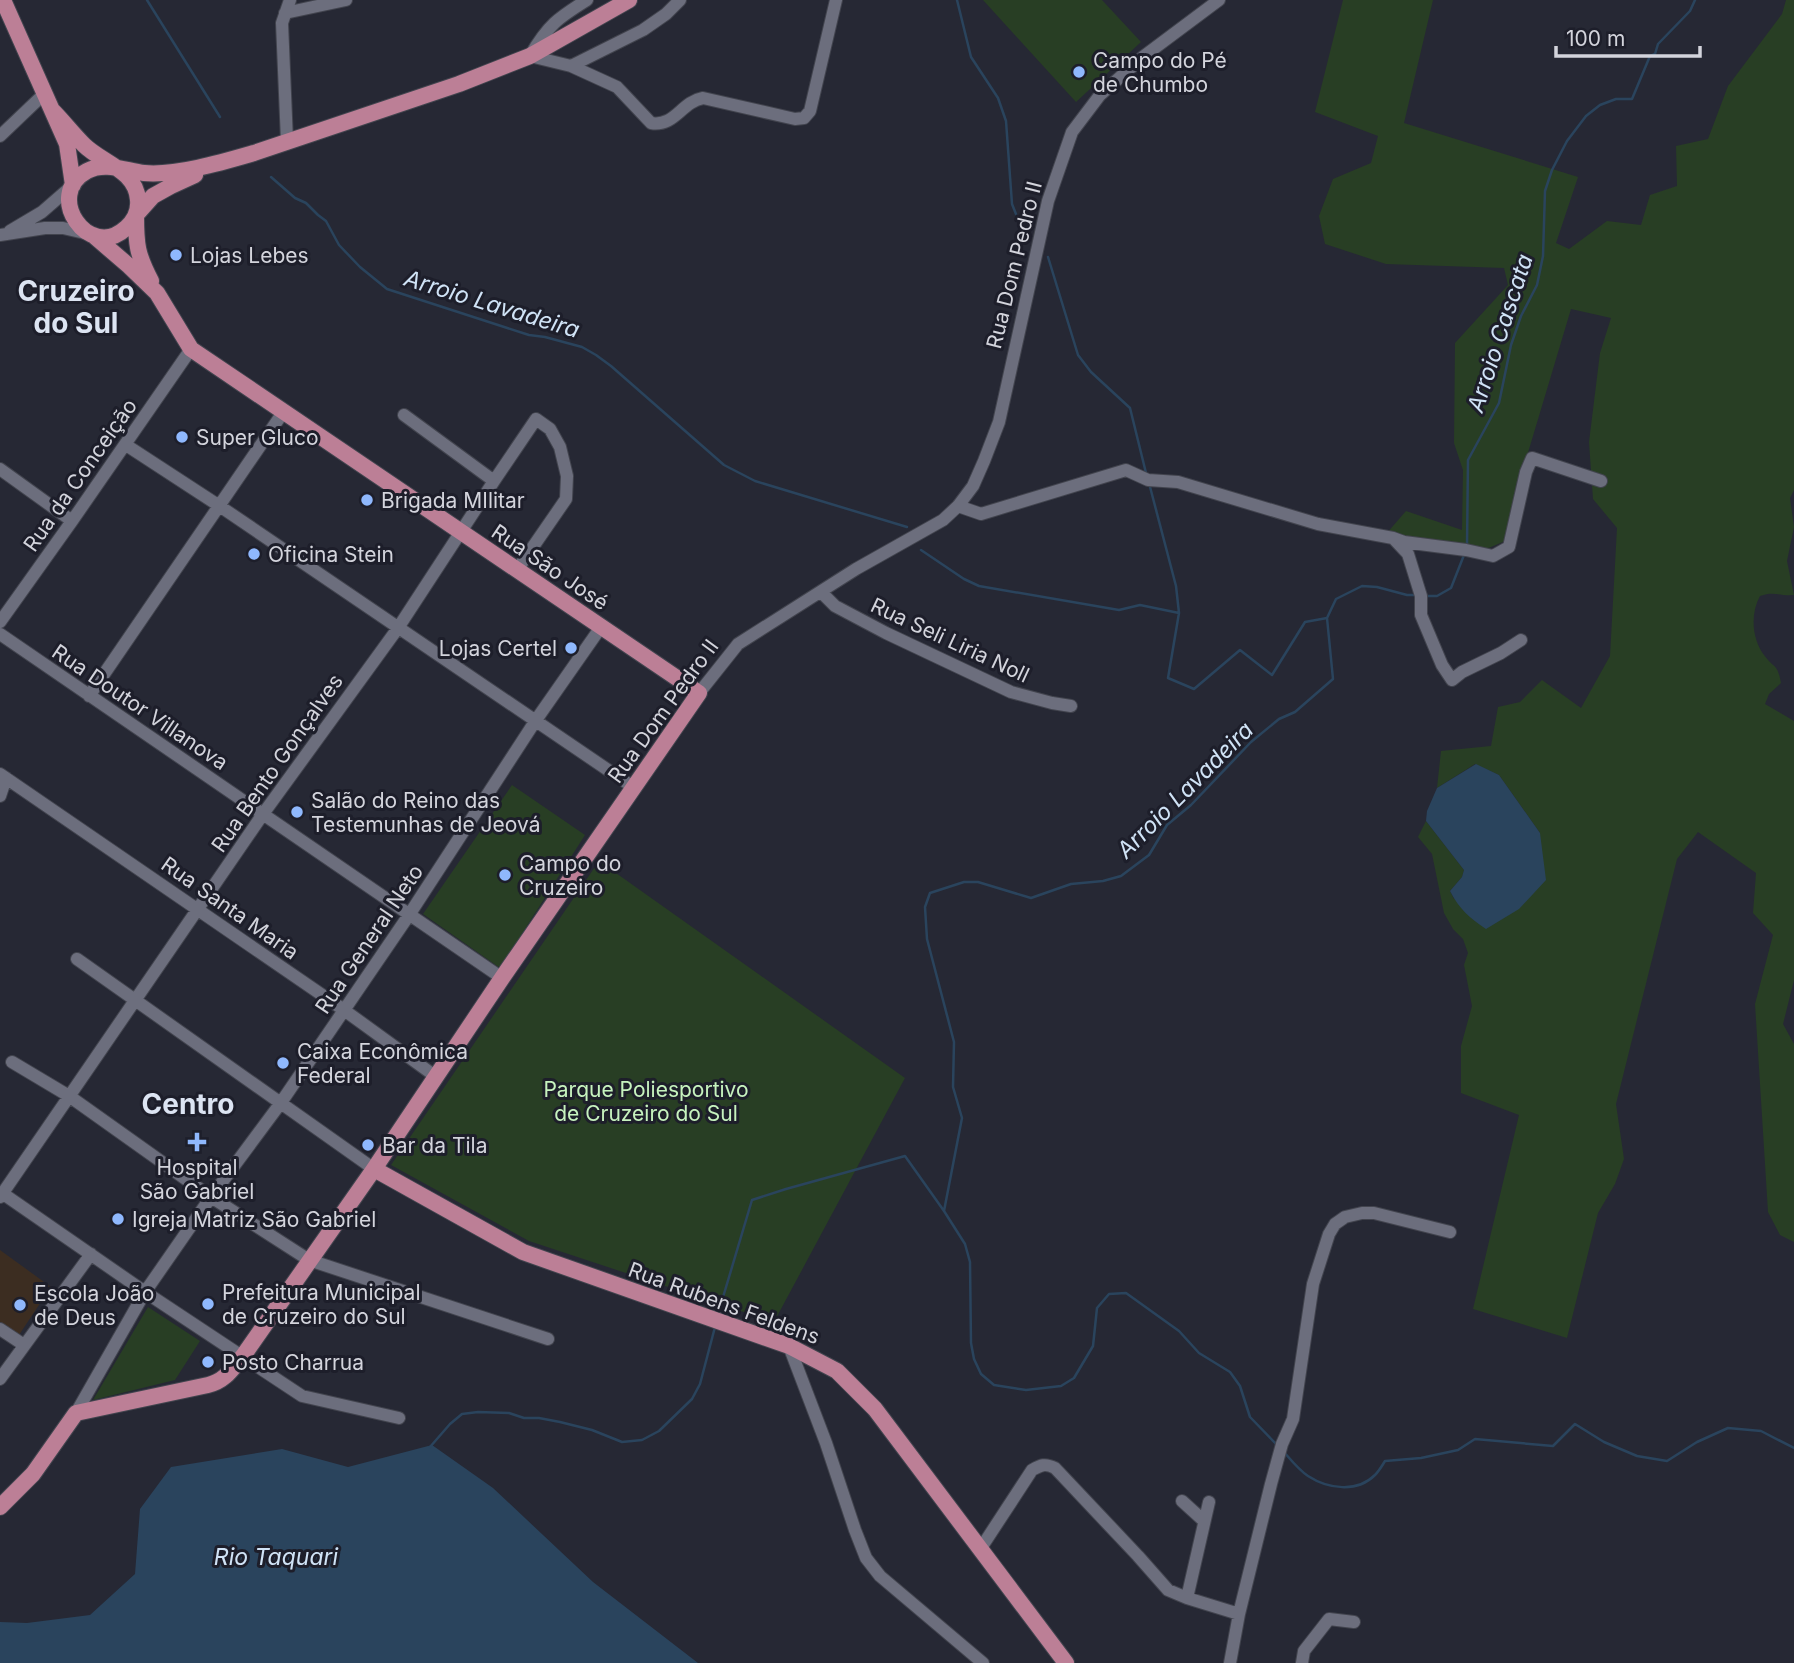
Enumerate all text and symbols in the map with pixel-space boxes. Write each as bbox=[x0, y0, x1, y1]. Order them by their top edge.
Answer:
scale bar bbox=[1556, 14, 1700, 58]
text: 100 m bbox=[1566, 26, 1625, 51]
place label: Campo do Pé de Chumbo bbox=[1093, 48, 1227, 97]
marker: Campo do Pé de Chumbo bbox=[1071, 64, 1087, 80]
street label: Rua Dom Pedro II bbox=[981, 179, 1047, 351]
place label: Lojas Lebes bbox=[190, 243, 309, 268]
marker: Lojas Lebes bbox=[168, 247, 184, 263]
water label: Arroio Cascata bbox=[1461, 250, 1539, 417]
water label: Arroio Lavadeira bbox=[400, 264, 583, 344]
district label: Cruzeiro do Sul bbox=[17, 274, 135, 340]
street label: Rua da Conceição bbox=[18, 394, 142, 556]
place label: Super Gluco bbox=[196, 425, 319, 450]
marker: Super Gluco bbox=[174, 429, 190, 445]
place label: Brigada MIlitar bbox=[381, 488, 525, 513]
marker: Brigada MIlitar bbox=[359, 492, 375, 508]
street label: Rua São José bbox=[487, 519, 613, 615]
place label: Oficina Stein bbox=[268, 542, 394, 567]
marker: Oficina Stein bbox=[246, 546, 262, 562]
street label: Rua Seli Liria Noll bbox=[867, 592, 1033, 688]
street label: Rua Dom Pedro II bbox=[603, 634, 723, 788]
place label: Lojas Certel bbox=[439, 636, 557, 661]
street label: Rua Doutor Villanova bbox=[47, 639, 233, 775]
marker: Lojas Certel bbox=[563, 640, 579, 656]
street label: Rua Bento Gonçalves bbox=[206, 669, 348, 857]
water label: Arroio Lavadeira bbox=[1110, 716, 1259, 865]
place label: Salão do Reino das Testemunhas de Jeová bbox=[311, 788, 540, 837]
marker: Salão do Reino das Testemunhas de Jeová bbox=[289, 804, 305, 820]
street label: Rua Santa Maria bbox=[157, 851, 303, 965]
place label: Campo do Cruzeiro bbox=[519, 851, 621, 900]
street label: Rua General Neto bbox=[310, 860, 428, 1018]
marker: Campo do Cruzeiro bbox=[497, 867, 513, 883]
place label: Caixa Econômica Federal bbox=[297, 1039, 468, 1088]
marker: Caixa Econômica Federal bbox=[275, 1055, 291, 1071]
park label: Parque Poliesportivo de Cruzeiro do Sul bbox=[543, 1077, 749, 1126]
district label: Centro bbox=[142, 1087, 234, 1121]
marker: Hospital São Gabriel bbox=[187, 1132, 207, 1152]
place label: Bar da Tila bbox=[382, 1133, 487, 1158]
marker: Bar da Tila bbox=[360, 1137, 376, 1153]
place label: Hospital São Gabriel bbox=[140, 1155, 254, 1204]
place label: Igreja Matriz São Gabriel bbox=[132, 1207, 376, 1232]
marker: Igreja Matriz São Gabriel bbox=[110, 1211, 126, 1227]
street label: Rua Rubens Feldens bbox=[625, 1257, 823, 1349]
place label: Prefeitura Municipal de Cruzeiro do Sul bbox=[222, 1280, 421, 1329]
place label: Escola João de Deus bbox=[34, 1281, 154, 1330]
marker: Prefeitura Municipal de Cruzeiro do Sul bbox=[200, 1296, 216, 1312]
marker: Escola João de Deus bbox=[12, 1297, 28, 1313]
place label: Posto Charrua bbox=[222, 1350, 364, 1375]
marker: Posto Charrua bbox=[200, 1354, 216, 1370]
water label: Rio Taquari bbox=[214, 1543, 339, 1571]

